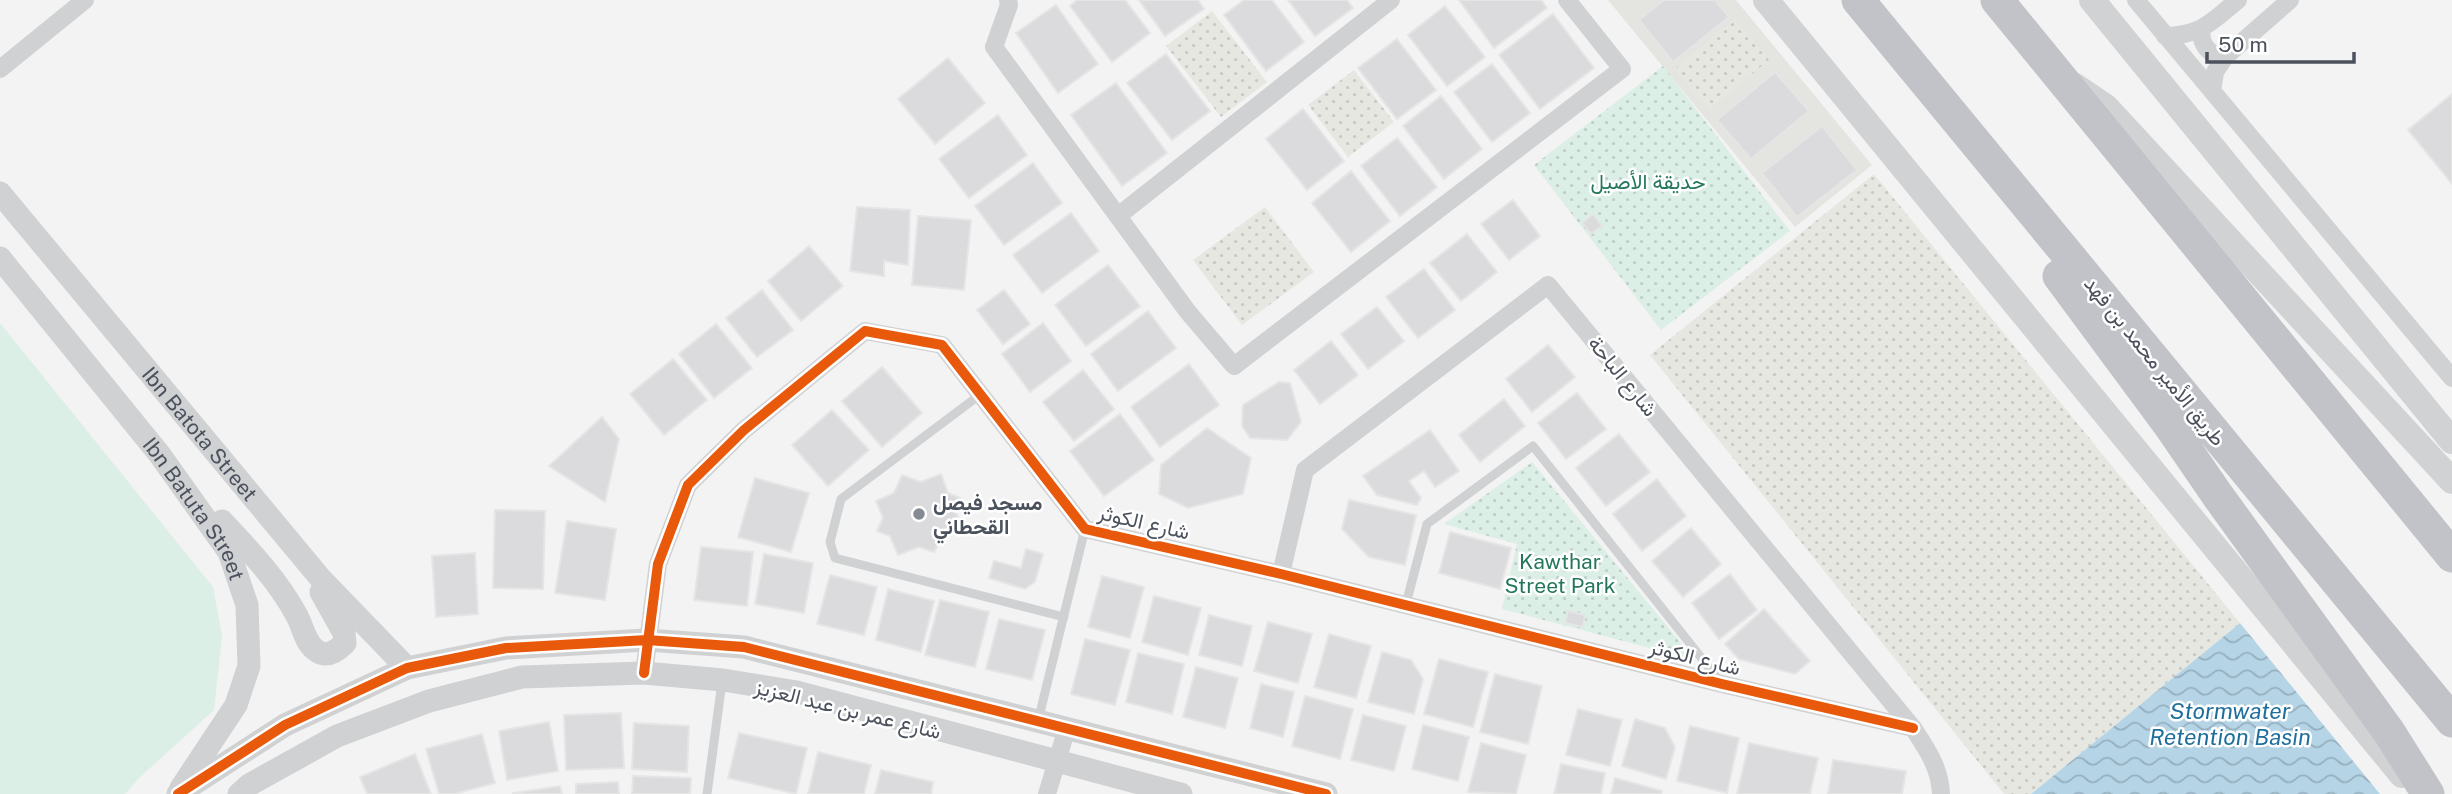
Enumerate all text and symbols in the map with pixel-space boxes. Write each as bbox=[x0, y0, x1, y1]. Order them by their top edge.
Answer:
scale bar bbox=[2207, 21, 2354, 65]
text: 50 m bbox=[2218, 32, 2268, 57]
park label: حديقة الأصيل bbox=[1591, 169, 1706, 194]
street label: طريق الأمير محمد بن فهد bbox=[2078, 271, 2231, 451]
street label: شارع الباحة bbox=[1582, 331, 1663, 422]
street label: Ibn Batota Street bbox=[137, 362, 263, 506]
street label: Ibn Batuta Street bbox=[138, 432, 250, 583]
place label: مسجد فيصل القحطاني bbox=[933, 490, 1042, 544]
street label: شارع الكوثر bbox=[1095, 499, 1192, 547]
marker: مسجد فيصل القحطاني bbox=[911, 506, 927, 522]
park label: Kawthar Street Park bbox=[1504, 549, 1616, 598]
street label: شارع الكوثر bbox=[1645, 633, 1743, 682]
street label: شارع عمر بن عبد العزيز bbox=[751, 674, 944, 746]
water label: Stormwater Retention Basin bbox=[2149, 697, 2311, 750]

